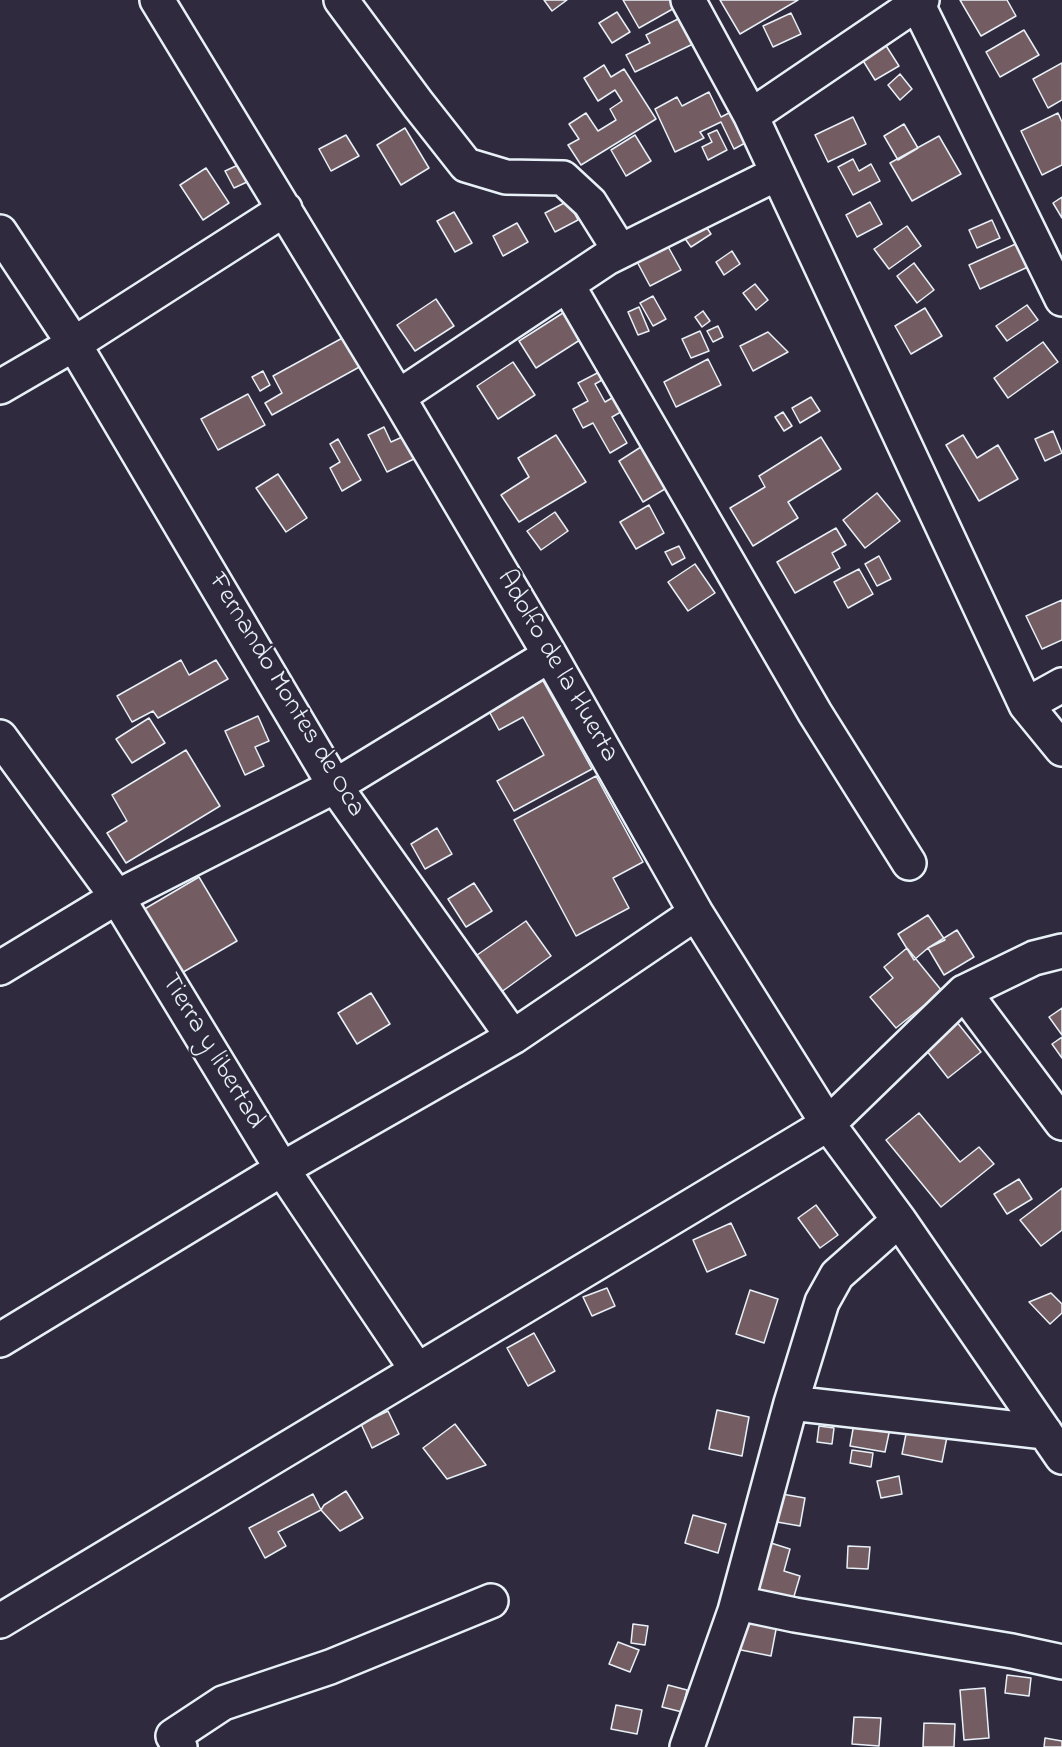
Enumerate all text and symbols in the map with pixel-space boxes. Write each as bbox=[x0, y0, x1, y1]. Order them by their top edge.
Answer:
street label: Adolfo de la Huerta bbox=[488, 565, 624, 769]
street label: Fernando Montes de Oca bbox=[199, 568, 371, 824]
street label: Tierra y libertad bbox=[152, 969, 270, 1135]

